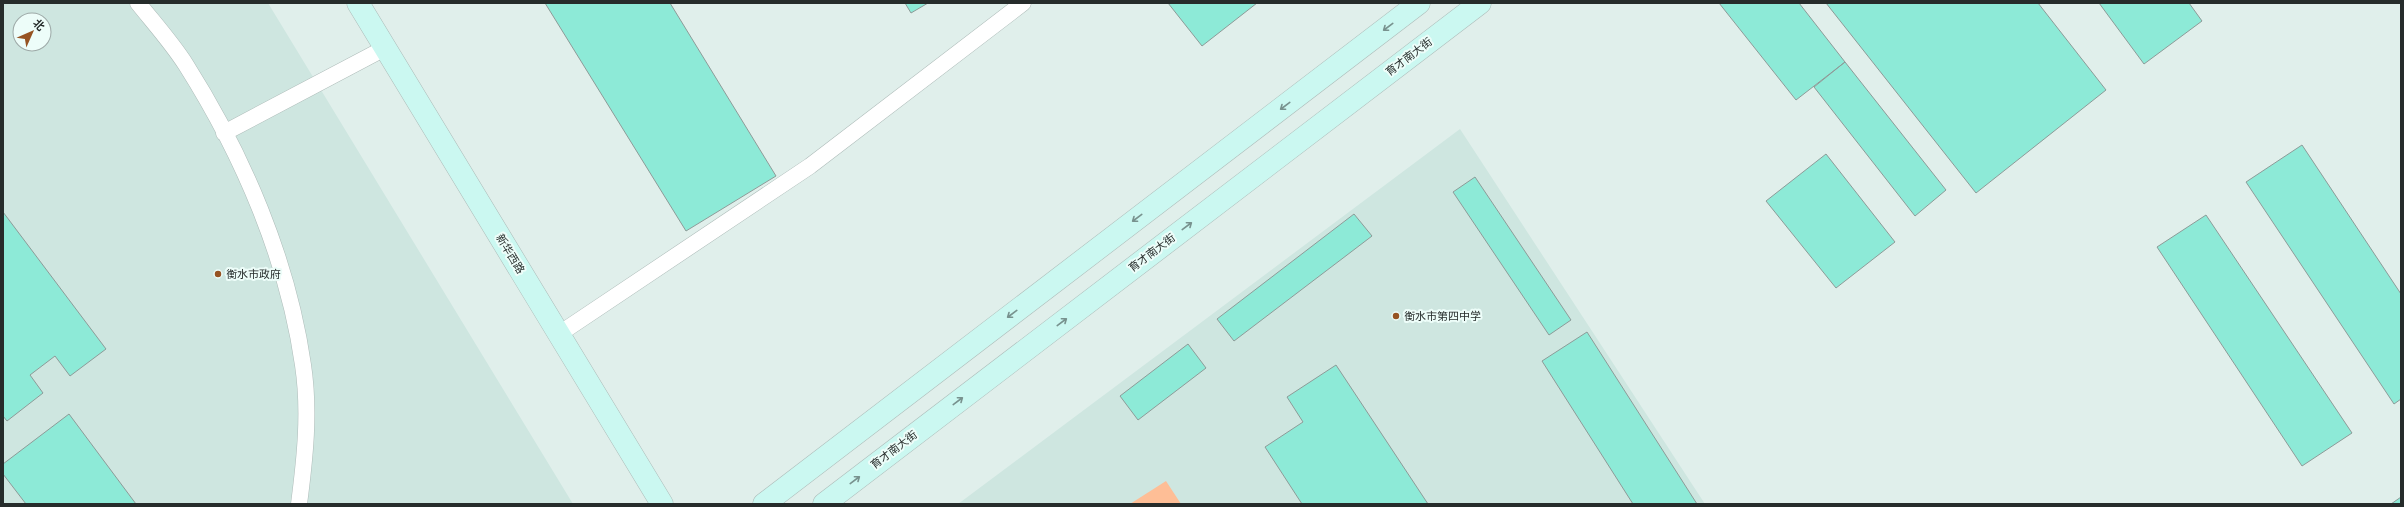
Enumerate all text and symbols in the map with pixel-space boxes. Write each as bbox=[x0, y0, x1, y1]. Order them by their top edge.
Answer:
north arrow bbox=[12, 12, 52, 52]
text: 北 bbox=[30, 17, 47, 34]
one-way arrow bbox=[1383, 22, 1394, 31]
street label: 育才南大街 bbox=[1383, 35, 1435, 79]
one-way arrow bbox=[1280, 101, 1291, 110]
one-way arrow bbox=[1132, 214, 1143, 223]
one-way arrow bbox=[1182, 222, 1193, 231]
street label: 育才南大街 bbox=[1126, 231, 1178, 275]
street label: 新华西路 bbox=[493, 232, 527, 276]
place label: 衡水市政府 bbox=[226, 268, 281, 281]
marker: 衡水市政府 bbox=[213, 269, 223, 279]
one-way arrow bbox=[1006, 310, 1017, 319]
place label: 衡水市第四中学 bbox=[1404, 310, 1481, 323]
marker: 衡水市第四中学 bbox=[1391, 311, 1401, 321]
one-way arrow bbox=[1056, 318, 1067, 327]
one-way arrow bbox=[953, 397, 964, 406]
street label: 育才南大街 bbox=[868, 428, 920, 472]
one-way arrow bbox=[850, 476, 861, 485]

